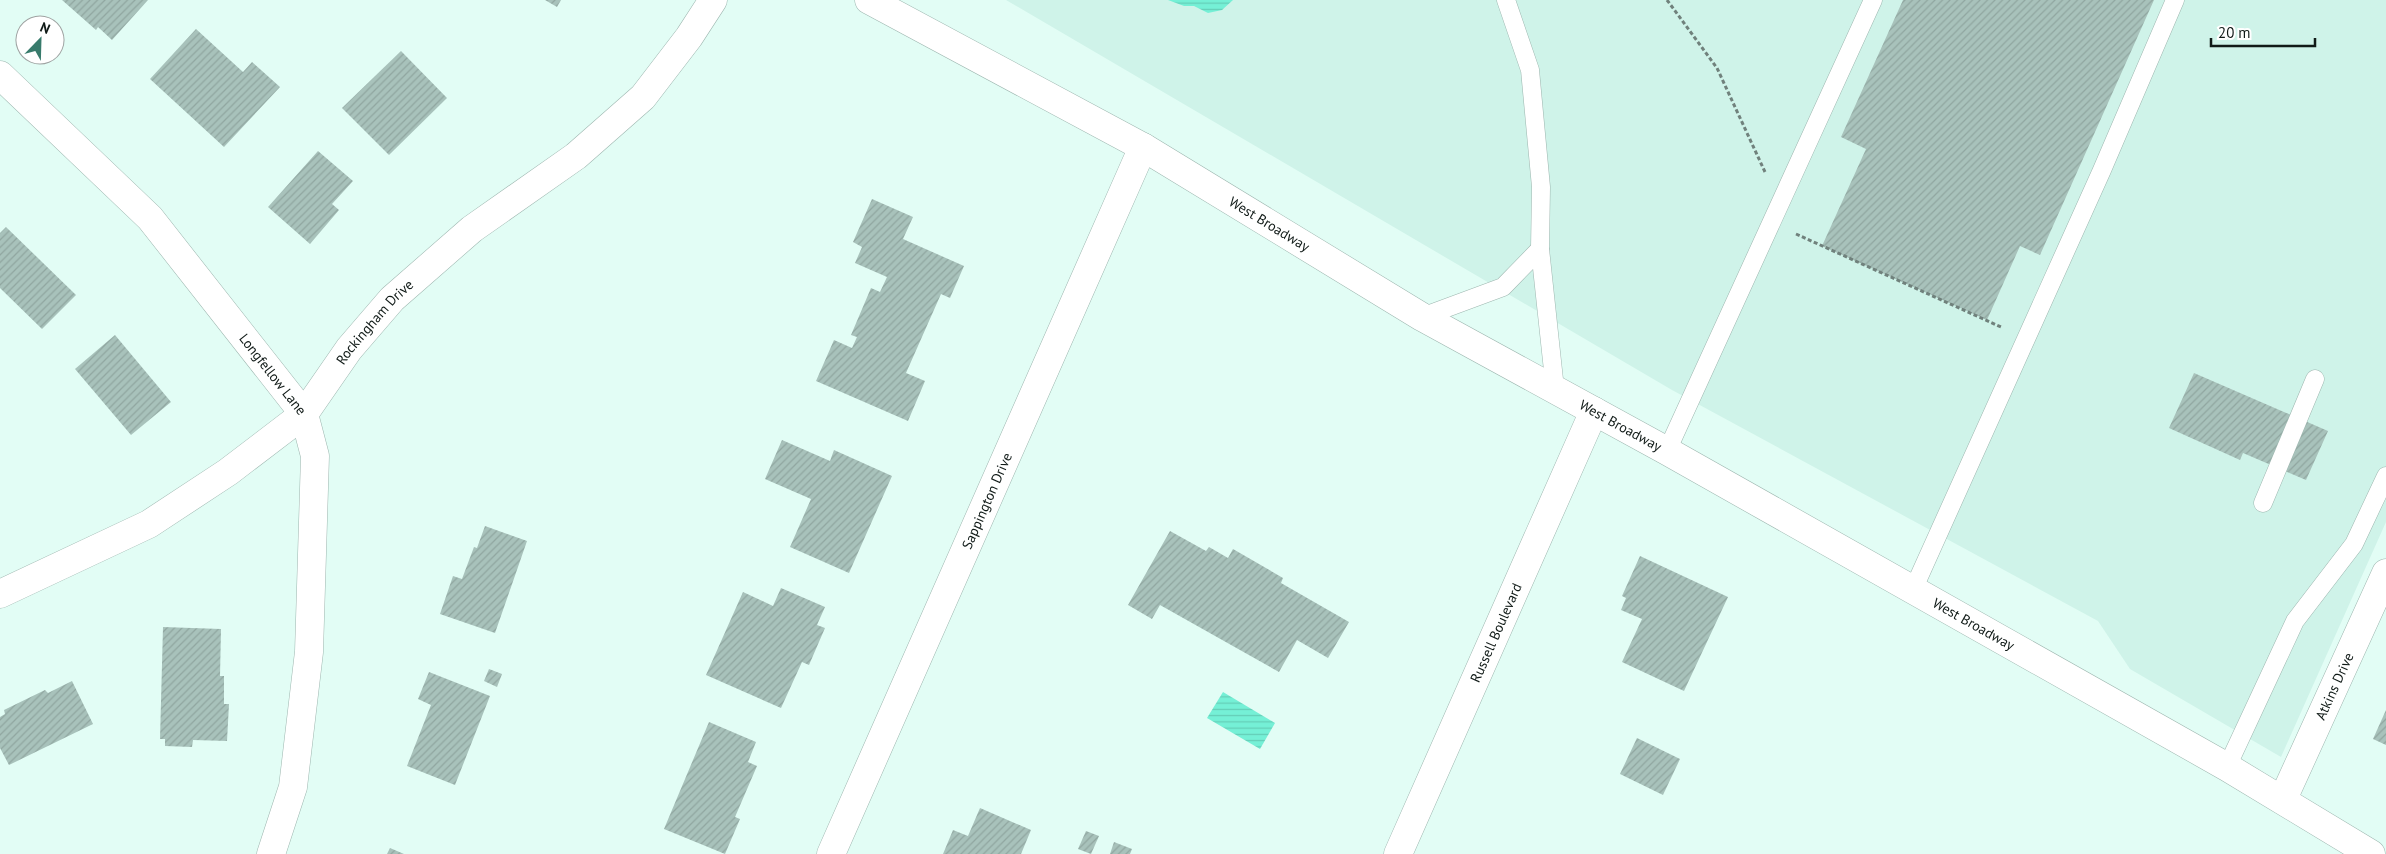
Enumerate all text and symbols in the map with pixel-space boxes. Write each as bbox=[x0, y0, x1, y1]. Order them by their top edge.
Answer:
north arrow bbox=[15, 15, 65, 65]
scale bar bbox=[2211, 15, 2315, 47]
text: N bbox=[37, 18, 53, 38]
text: 20 m bbox=[2218, 23, 2251, 42]
street label: West Broadway bbox=[1226, 193, 1314, 256]
street label: Rockingham Drive bbox=[332, 276, 417, 368]
street label: Longfellow Lane bbox=[235, 330, 310, 419]
street label: West Broadway bbox=[1576, 396, 1665, 456]
street label: Sappington Drive bbox=[958, 450, 1016, 552]
street label: Russell Boulevard bbox=[1466, 580, 1526, 685]
street label: West Broadway bbox=[1929, 594, 2018, 655]
street label: Atkins Drive bbox=[2311, 650, 2358, 723]

